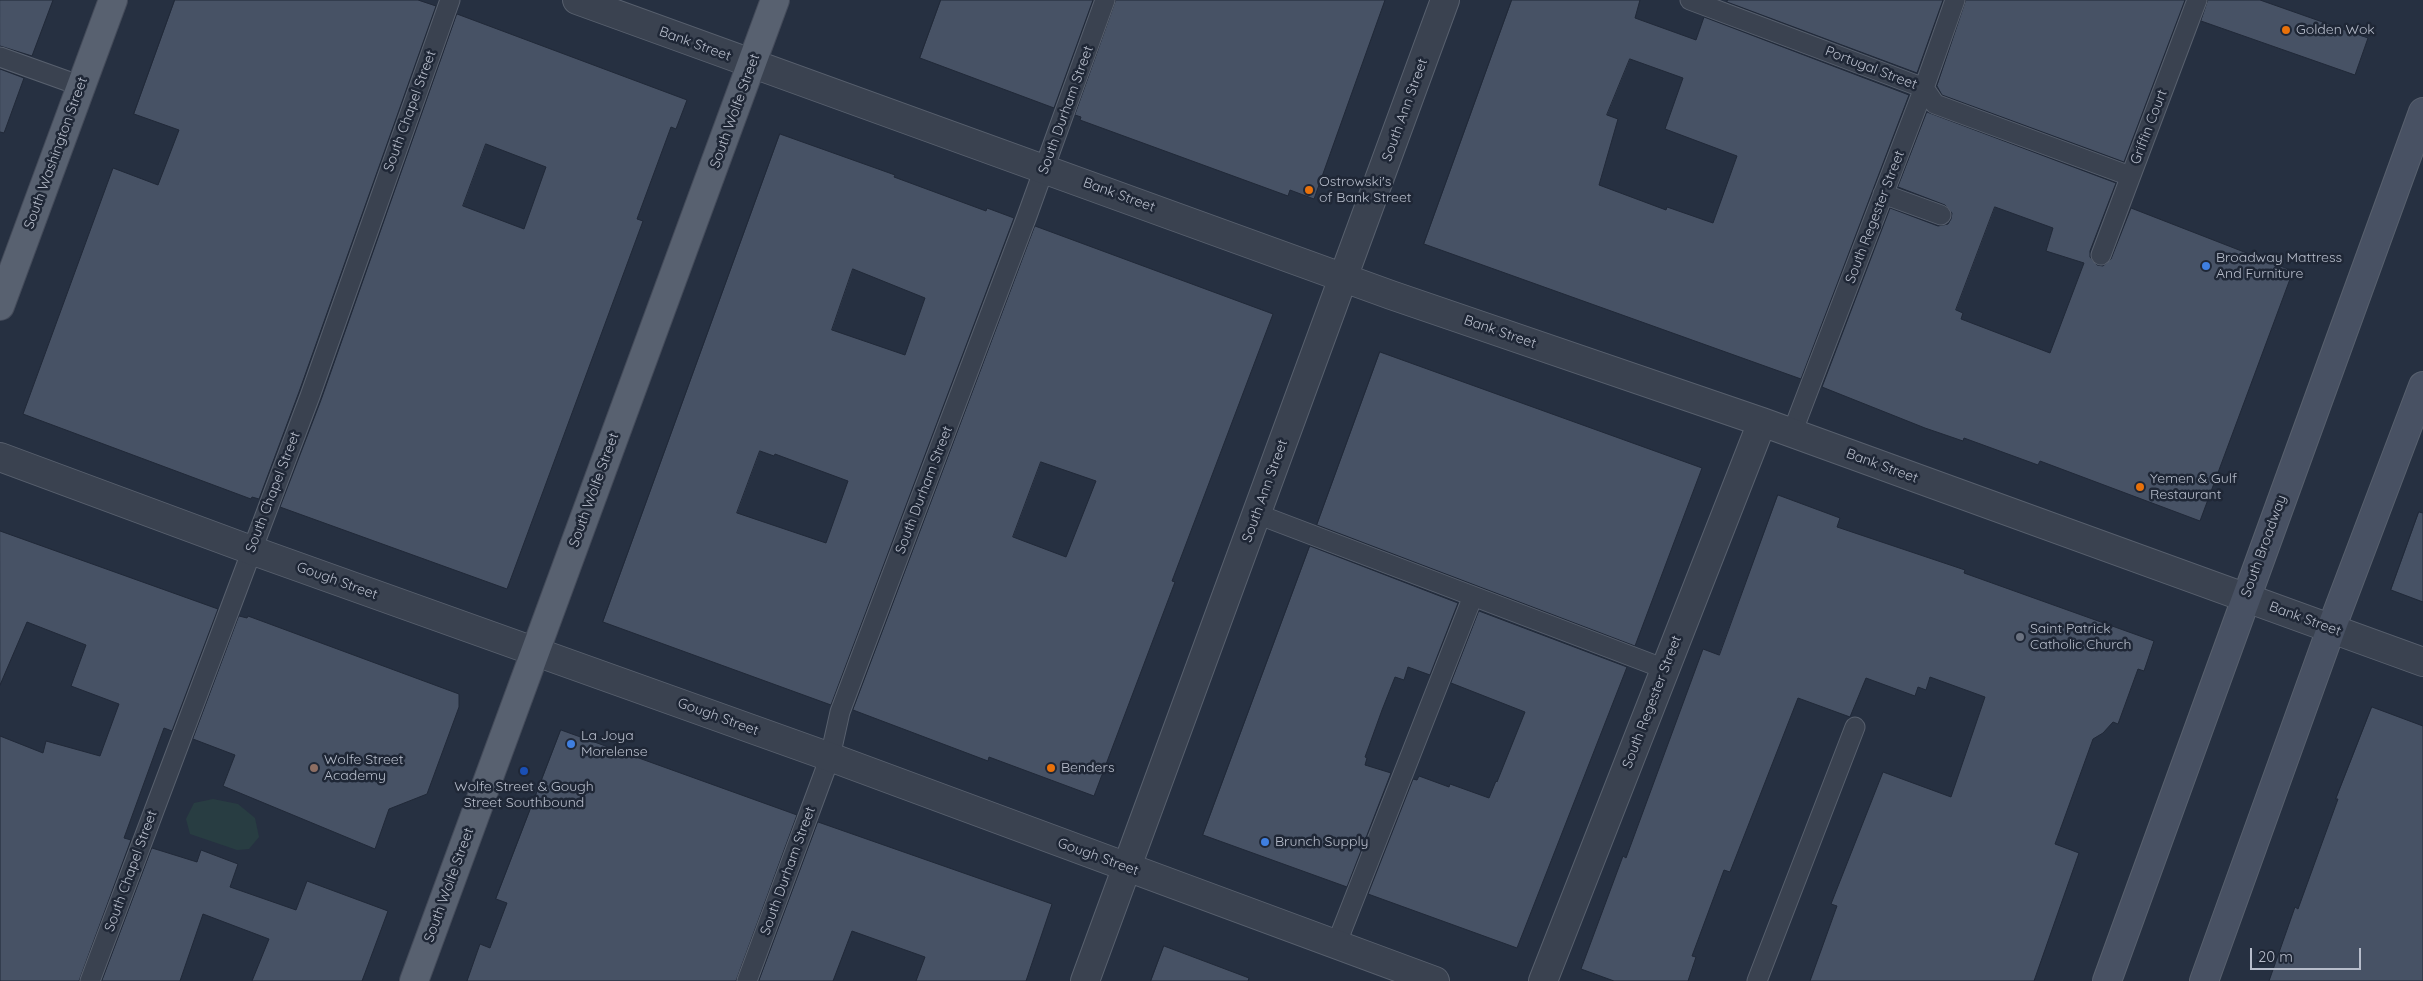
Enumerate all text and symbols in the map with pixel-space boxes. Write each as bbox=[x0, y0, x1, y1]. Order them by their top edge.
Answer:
place label: Golden Wok bbox=[2296, 22, 2375, 38]
street label: Bank Street bbox=[657, 23, 733, 65]
marker: Golden Wok bbox=[2280, 24, 2292, 36]
street label: South Durham Street bbox=[1035, 43, 1097, 177]
street label: Portugal Street bbox=[1823, 43, 1919, 93]
street label: South Chapel Street bbox=[380, 48, 440, 174]
street label: South Wolfe Street bbox=[707, 52, 763, 170]
street label: South Ann Street bbox=[1379, 56, 1431, 164]
street label: South Washington Street bbox=[21, 75, 91, 231]
street label: Griffin Court bbox=[2127, 87, 2171, 167]
street label: South Regester Street bbox=[1842, 148, 1908, 286]
street label: Bank Street bbox=[1081, 174, 1157, 216]
place label: Ostrowski's of Bank Street bbox=[1319, 174, 1412, 206]
marker: Ostrowski's of Bank Street bbox=[1303, 184, 1315, 196]
place label: Broadway Mattress And Furniture bbox=[2216, 250, 2342, 282]
marker: Broadway Mattress And Furniture bbox=[2200, 260, 2212, 272]
street label: Bank Street bbox=[1462, 312, 1538, 352]
street label: South Durham Street bbox=[892, 424, 956, 556]
street label: South Chapel Street bbox=[242, 429, 304, 555]
street label: South Wolfe Street bbox=[566, 431, 622, 549]
street label: South Ann Street bbox=[1239, 437, 1291, 545]
street label: Bank Street bbox=[1844, 445, 1920, 487]
place label: Yemen & Gulf Restaurant bbox=[2150, 471, 2237, 504]
marker: Yemen & Gulf Restaurant bbox=[2134, 481, 2146, 493]
street label: South Broadway bbox=[2238, 493, 2290, 599]
street label: Gough Street bbox=[294, 559, 380, 603]
street label: Bank Street bbox=[2267, 598, 2343, 640]
place label: Saint Patrick Catholic Church bbox=[2030, 621, 2131, 654]
marker: Saint Patrick Catholic Church bbox=[2014, 631, 2026, 643]
street label: South Regester Street bbox=[1619, 633, 1685, 771]
street label: Gough Street bbox=[675, 695, 761, 739]
place label: La Joya Morelense bbox=[581, 728, 648, 760]
marker: La Joya Morelense bbox=[565, 738, 577, 750]
place label: Wolfe Street Academy bbox=[324, 752, 403, 784]
place label: Benders bbox=[1061, 760, 1114, 776]
marker: Wolfe Street Academy bbox=[308, 762, 320, 774]
marker: Benders bbox=[1045, 762, 1057, 774]
marker: Wolfe Street & Gough Street Southbound bbox=[518, 765, 530, 777]
place label: Wolfe Street & Gough Street Southbound bbox=[454, 779, 594, 812]
street label: South Durham Street bbox=[757, 804, 819, 938]
street label: South Chapel Street bbox=[101, 808, 161, 934]
street label: South Wolfe Street bbox=[421, 826, 477, 944]
place label: Brunch Supply bbox=[1275, 834, 1368, 850]
street label: Gough Street bbox=[1055, 835, 1141, 879]
marker: Brunch Supply bbox=[1259, 836, 1271, 848]
scale bar bbox=[2253, 938, 2364, 970]
text: 20 m bbox=[2258, 947, 2293, 966]

